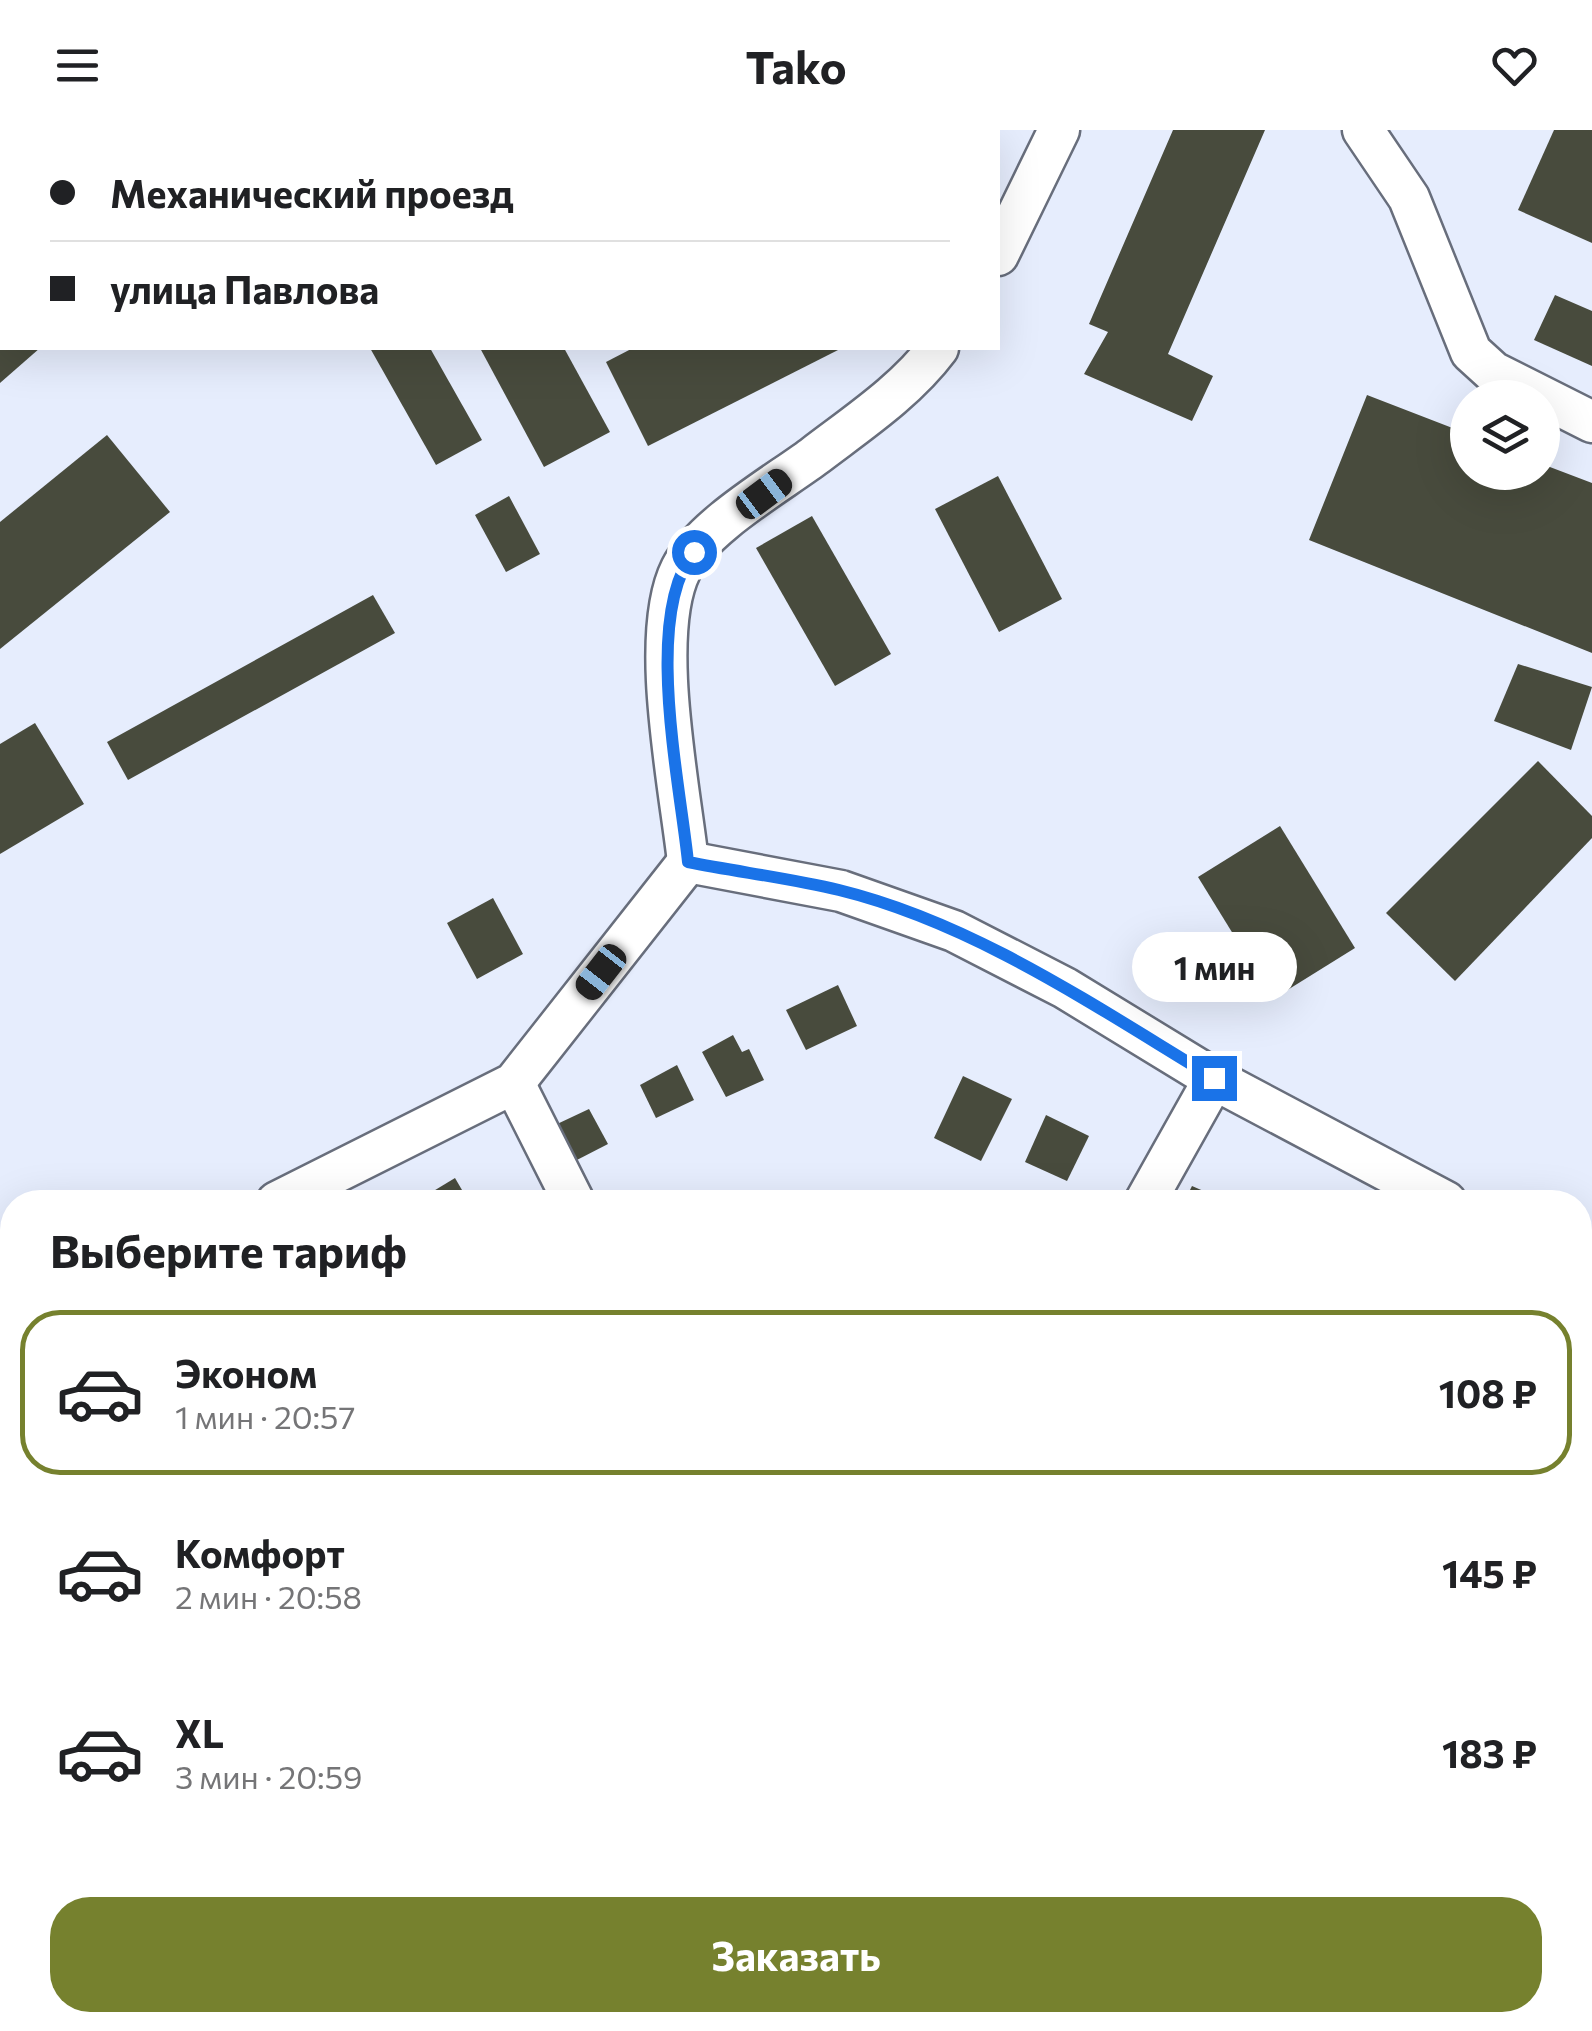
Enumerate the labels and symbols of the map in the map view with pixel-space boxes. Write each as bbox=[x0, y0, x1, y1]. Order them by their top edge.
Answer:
car bbox=[731, 464, 797, 524]
route start bbox=[672, 530, 717, 575]
callout: 1 мин bbox=[1132, 933, 1296, 1003]
car bbox=[571, 939, 631, 1005]
route end bbox=[1192, 1056, 1237, 1101]

